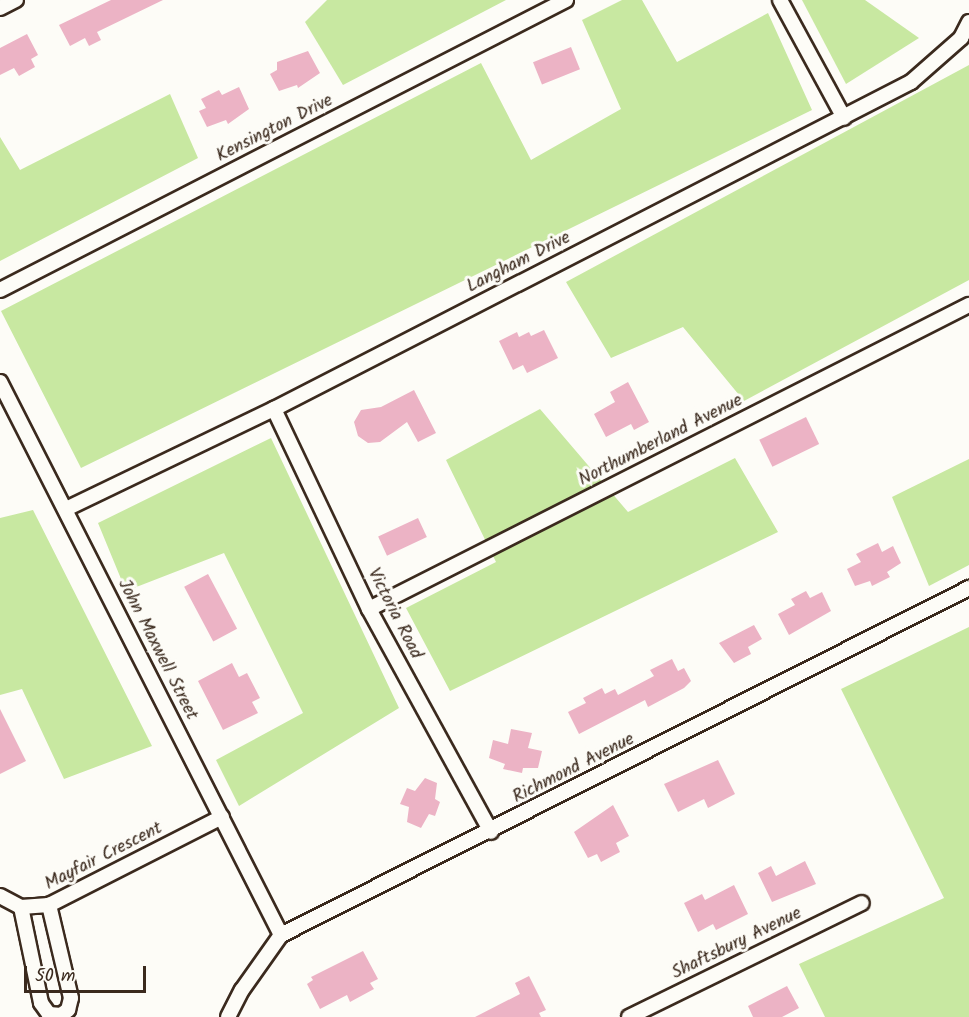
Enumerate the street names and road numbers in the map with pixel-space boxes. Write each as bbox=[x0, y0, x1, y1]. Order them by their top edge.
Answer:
street label: Kensington Drive bbox=[213, 90, 337, 168]
street label: Langham Drive bbox=[463, 228, 575, 298]
street label: Northumberland Avenue bbox=[575, 390, 747, 492]
street label: Victoria Road bbox=[362, 565, 426, 663]
street label: John Maxwell Street bbox=[112, 576, 202, 724]
street label: Richmond Avenue bbox=[510, 729, 638, 809]
street label: Mayfair Crescent bbox=[42, 818, 166, 896]
street label: Shaftsbury Avenue bbox=[669, 903, 805, 985]

